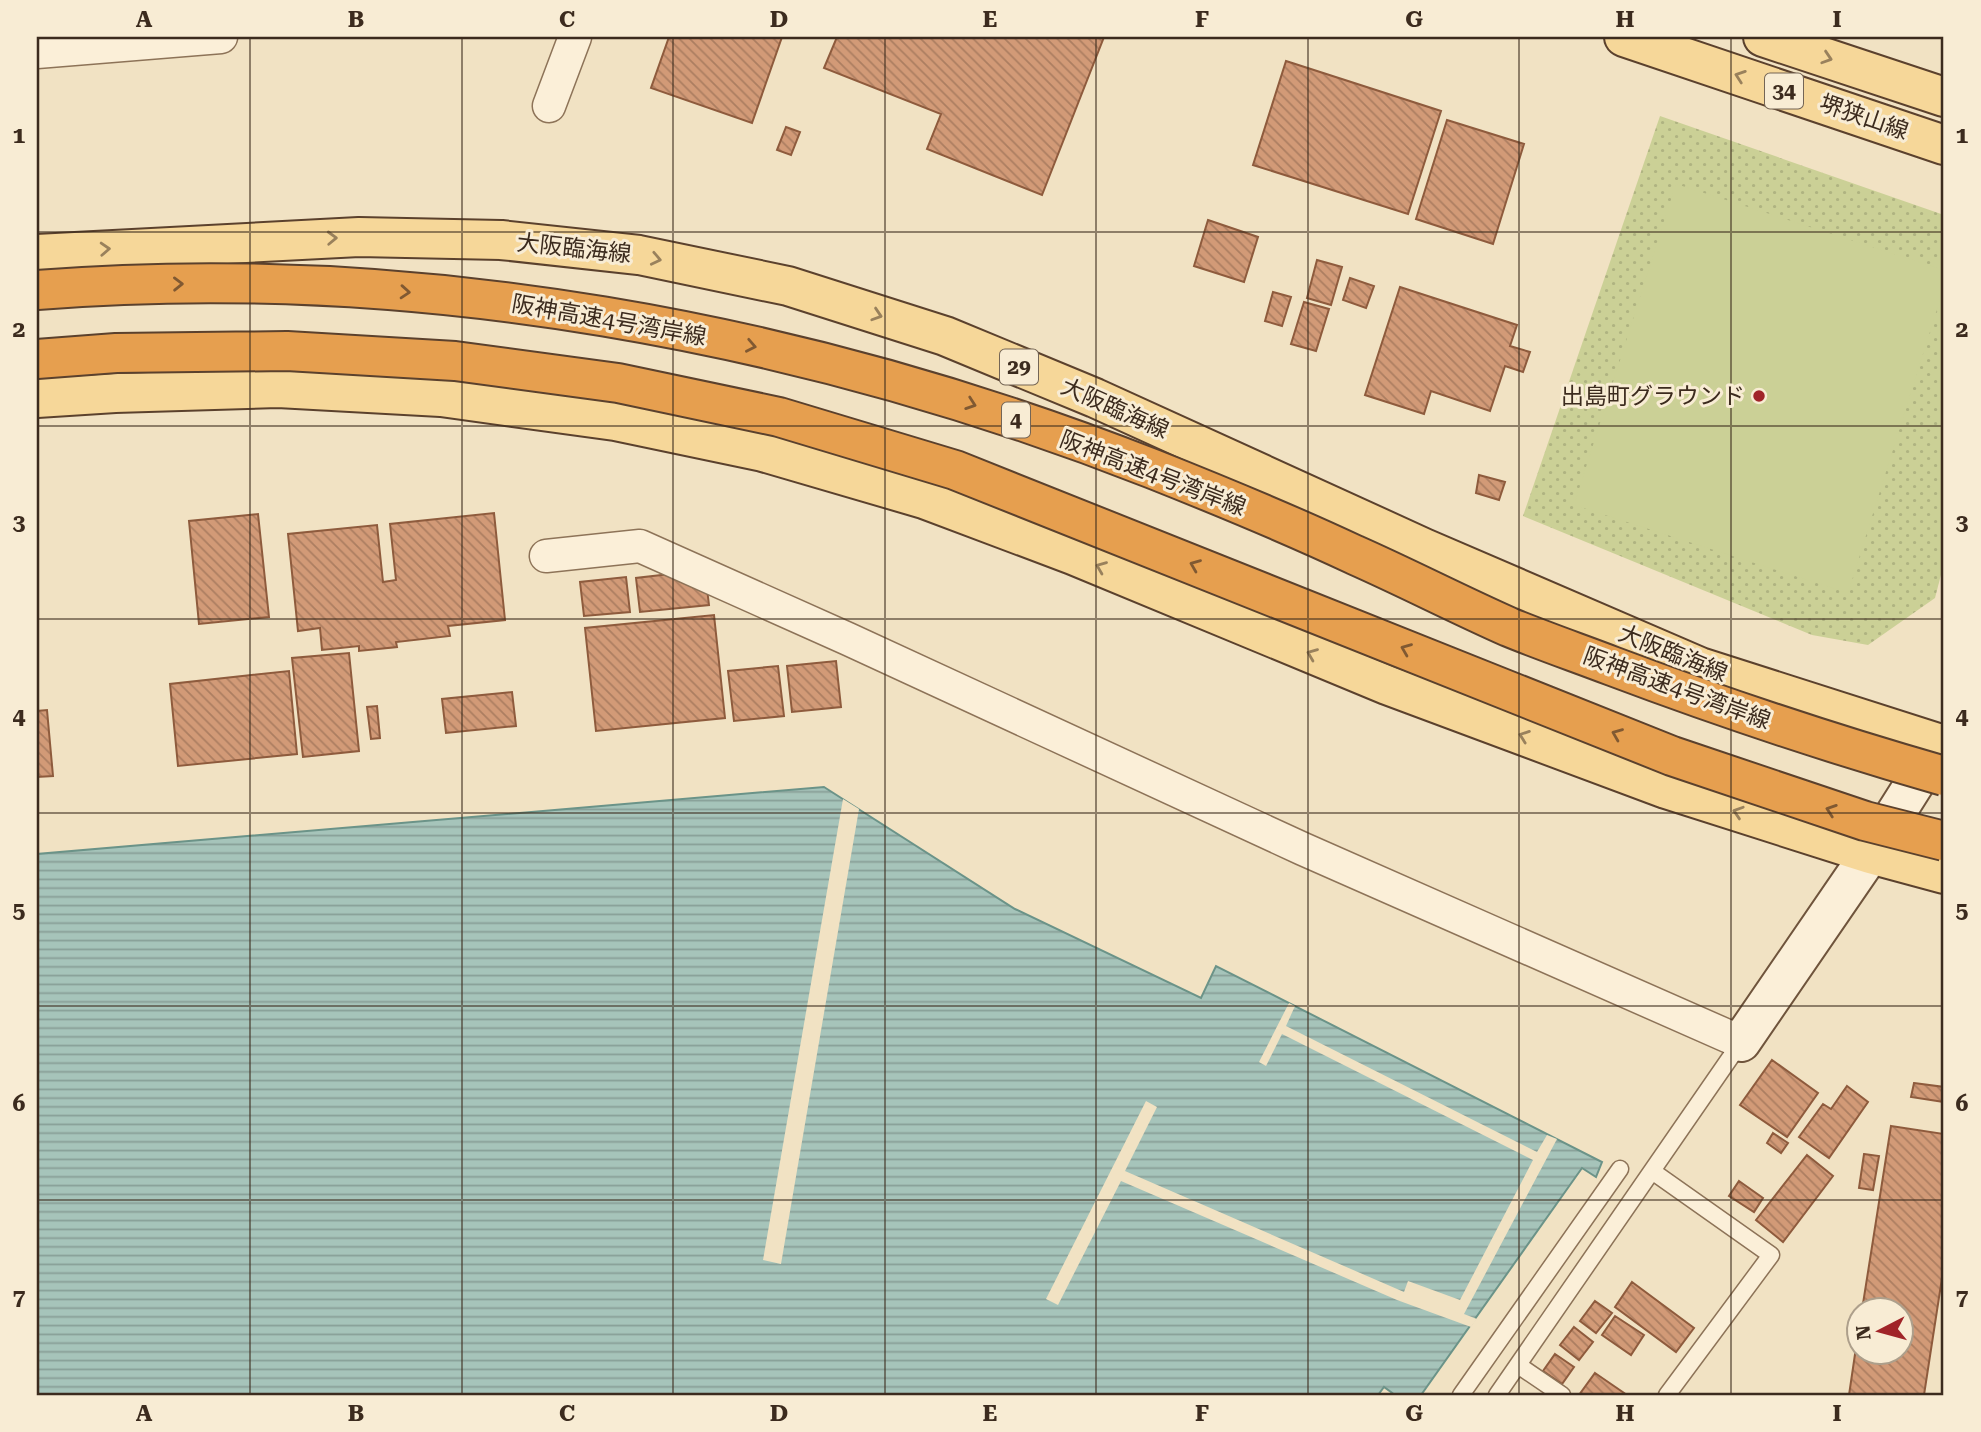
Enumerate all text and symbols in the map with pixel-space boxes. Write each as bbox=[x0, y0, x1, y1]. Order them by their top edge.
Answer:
text: A bbox=[136, 6, 153, 33]
text: B bbox=[348, 6, 364, 33]
text: C bbox=[559, 6, 575, 33]
text: D bbox=[770, 6, 788, 33]
text: E bbox=[983, 6, 997, 33]
text: F bbox=[1195, 6, 1209, 33]
text: G bbox=[1405, 6, 1423, 33]
text: H bbox=[1616, 6, 1635, 33]
text: I bbox=[1832, 6, 1842, 33]
one-way arrow bbox=[1821, 50, 1833, 64]
one-way arrow bbox=[1735, 70, 1747, 84]
road number: 34 bbox=[1765, 74, 1803, 108]
street label: 堺狭山線 bbox=[1816, 90, 1912, 145]
text: 1 bbox=[13, 122, 26, 149]
text: 1 bbox=[1956, 122, 1969, 149]
street label: 大阪臨海線 bbox=[515, 229, 633, 268]
one-way arrow bbox=[327, 231, 338, 246]
one-way arrow bbox=[100, 242, 111, 257]
one-way arrow bbox=[650, 250, 662, 265]
one-way arrow bbox=[174, 276, 184, 292]
one-way arrow bbox=[400, 284, 411, 299]
street label: 阪神高速4号湾岸線 bbox=[510, 290, 708, 351]
one-way arrow bbox=[870, 306, 882, 321]
text: 2 bbox=[13, 316, 25, 343]
text: 2 bbox=[1956, 316, 1968, 343]
one-way arrow bbox=[745, 337, 757, 352]
road number: 29 bbox=[1000, 350, 1038, 384]
street label: 大阪臨海線 bbox=[1057, 373, 1173, 444]
place label: 出島町グラウンド bbox=[1561, 383, 1745, 410]
marker: 出島町グラウンド bbox=[1751, 388, 1767, 404]
one-way arrow bbox=[964, 396, 976, 410]
road number: 4 bbox=[1002, 402, 1030, 438]
street label: 阪神高速4号湾岸線 bbox=[1056, 426, 1250, 521]
text: 3 bbox=[13, 509, 26, 536]
text: 3 bbox=[1956, 509, 1969, 536]
one-way arrow bbox=[1189, 559, 1201, 573]
one-way arrow bbox=[1096, 561, 1109, 575]
street label: 大阪臨海線 bbox=[1614, 619, 1731, 688]
street label: 阪神高速4号湾岸線 bbox=[1580, 642, 1774, 735]
one-way arrow bbox=[1401, 643, 1413, 657]
one-way arrow bbox=[1306, 648, 1319, 662]
text: 4 bbox=[13, 703, 26, 730]
text: 4 bbox=[1956, 703, 1969, 730]
one-way arrow bbox=[1612, 728, 1624, 742]
one-way arrow bbox=[1518, 730, 1530, 744]
one-way arrow bbox=[1826, 804, 1838, 818]
one-way arrow bbox=[1732, 806, 1745, 820]
text: 5 bbox=[13, 897, 26, 924]
text: 5 bbox=[1956, 897, 1969, 924]
text: 6 bbox=[13, 1090, 26, 1117]
text: 6 bbox=[1956, 1090, 1969, 1117]
text: 7 bbox=[13, 1284, 26, 1311]
text: 7 bbox=[1956, 1284, 1969, 1311]
north arrow bbox=[1844, 1296, 1914, 1366]
text: N bbox=[1851, 1324, 1876, 1341]
text: A bbox=[136, 1400, 153, 1427]
text: B bbox=[348, 1400, 364, 1427]
text: C bbox=[559, 1400, 575, 1427]
text: D bbox=[770, 1400, 788, 1427]
text: E bbox=[983, 1400, 997, 1427]
text: F bbox=[1195, 1400, 1209, 1427]
text: G bbox=[1405, 1400, 1423, 1427]
text: H bbox=[1616, 1400, 1635, 1427]
text: I bbox=[1832, 1400, 1842, 1427]

